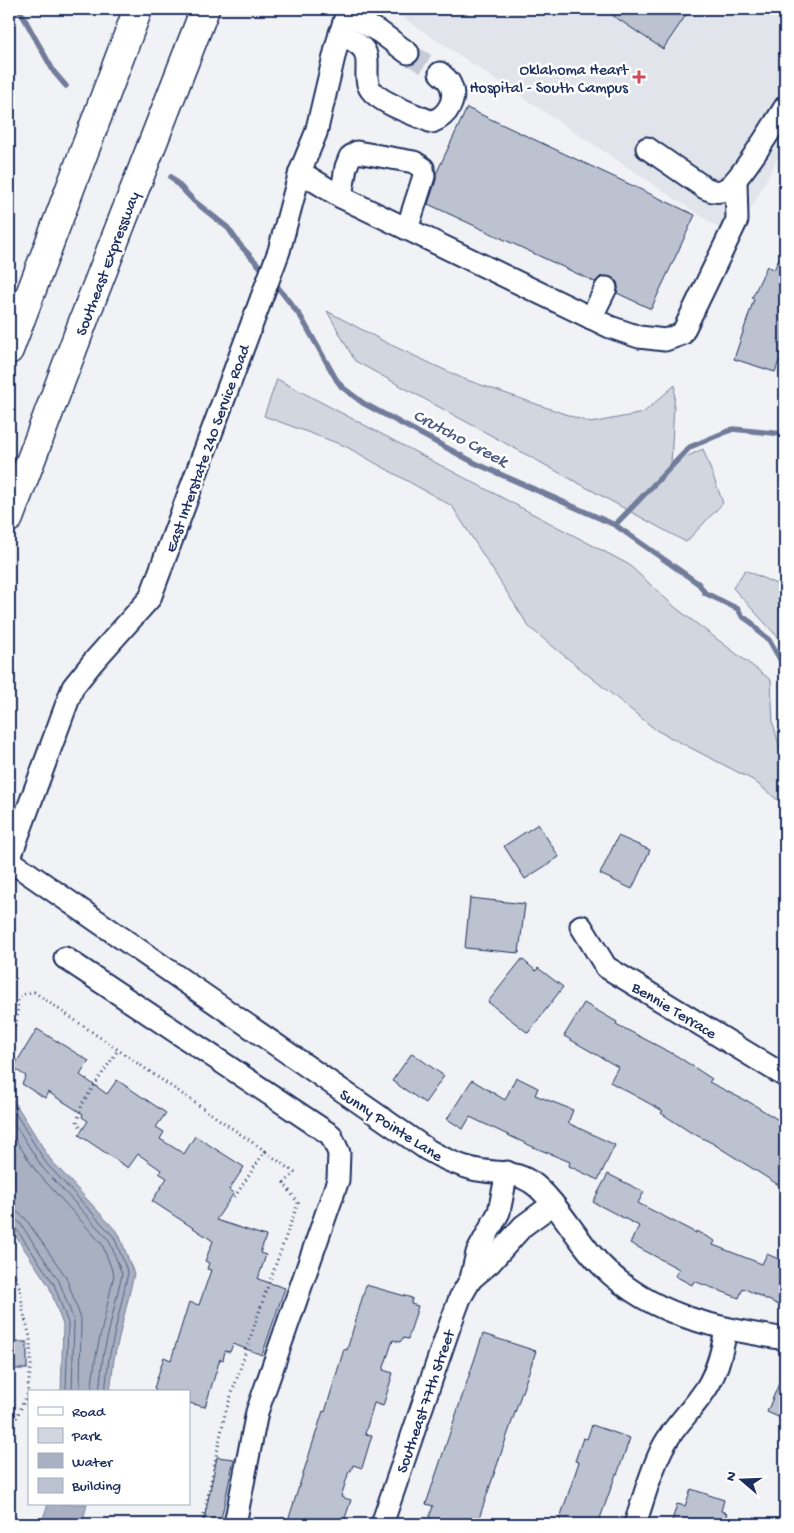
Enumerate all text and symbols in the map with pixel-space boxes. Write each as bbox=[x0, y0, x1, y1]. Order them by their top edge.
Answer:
place label: Oklahoma Heart Hospital - South Campus bbox=[469, 62, 629, 99]
marker: Oklahoma Heart Hospital - South Campus bbox=[632, 70, 646, 84]
street label: Southeast Expressway bbox=[73, 189, 146, 339]
street label: East Interstate 240 Service Road bbox=[163, 341, 256, 556]
water label: Crutcho Creek bbox=[409, 406, 512, 474]
street label: Bennie Terrace bbox=[627, 979, 720, 1045]
street label: Sunny Pointe Lane bbox=[335, 1087, 446, 1168]
street label: Southeast 77th Street bbox=[394, 1327, 461, 1476]
legend bbox=[28, 1390, 190, 1506]
text: Road bbox=[72, 1404, 106, 1422]
text: Park bbox=[71, 1428, 102, 1446]
text: Water bbox=[72, 1454, 114, 1472]
north arrow bbox=[716, 1456, 766, 1506]
text: N bbox=[723, 1469, 742, 1484]
text: Building bbox=[71, 1478, 121, 1496]

